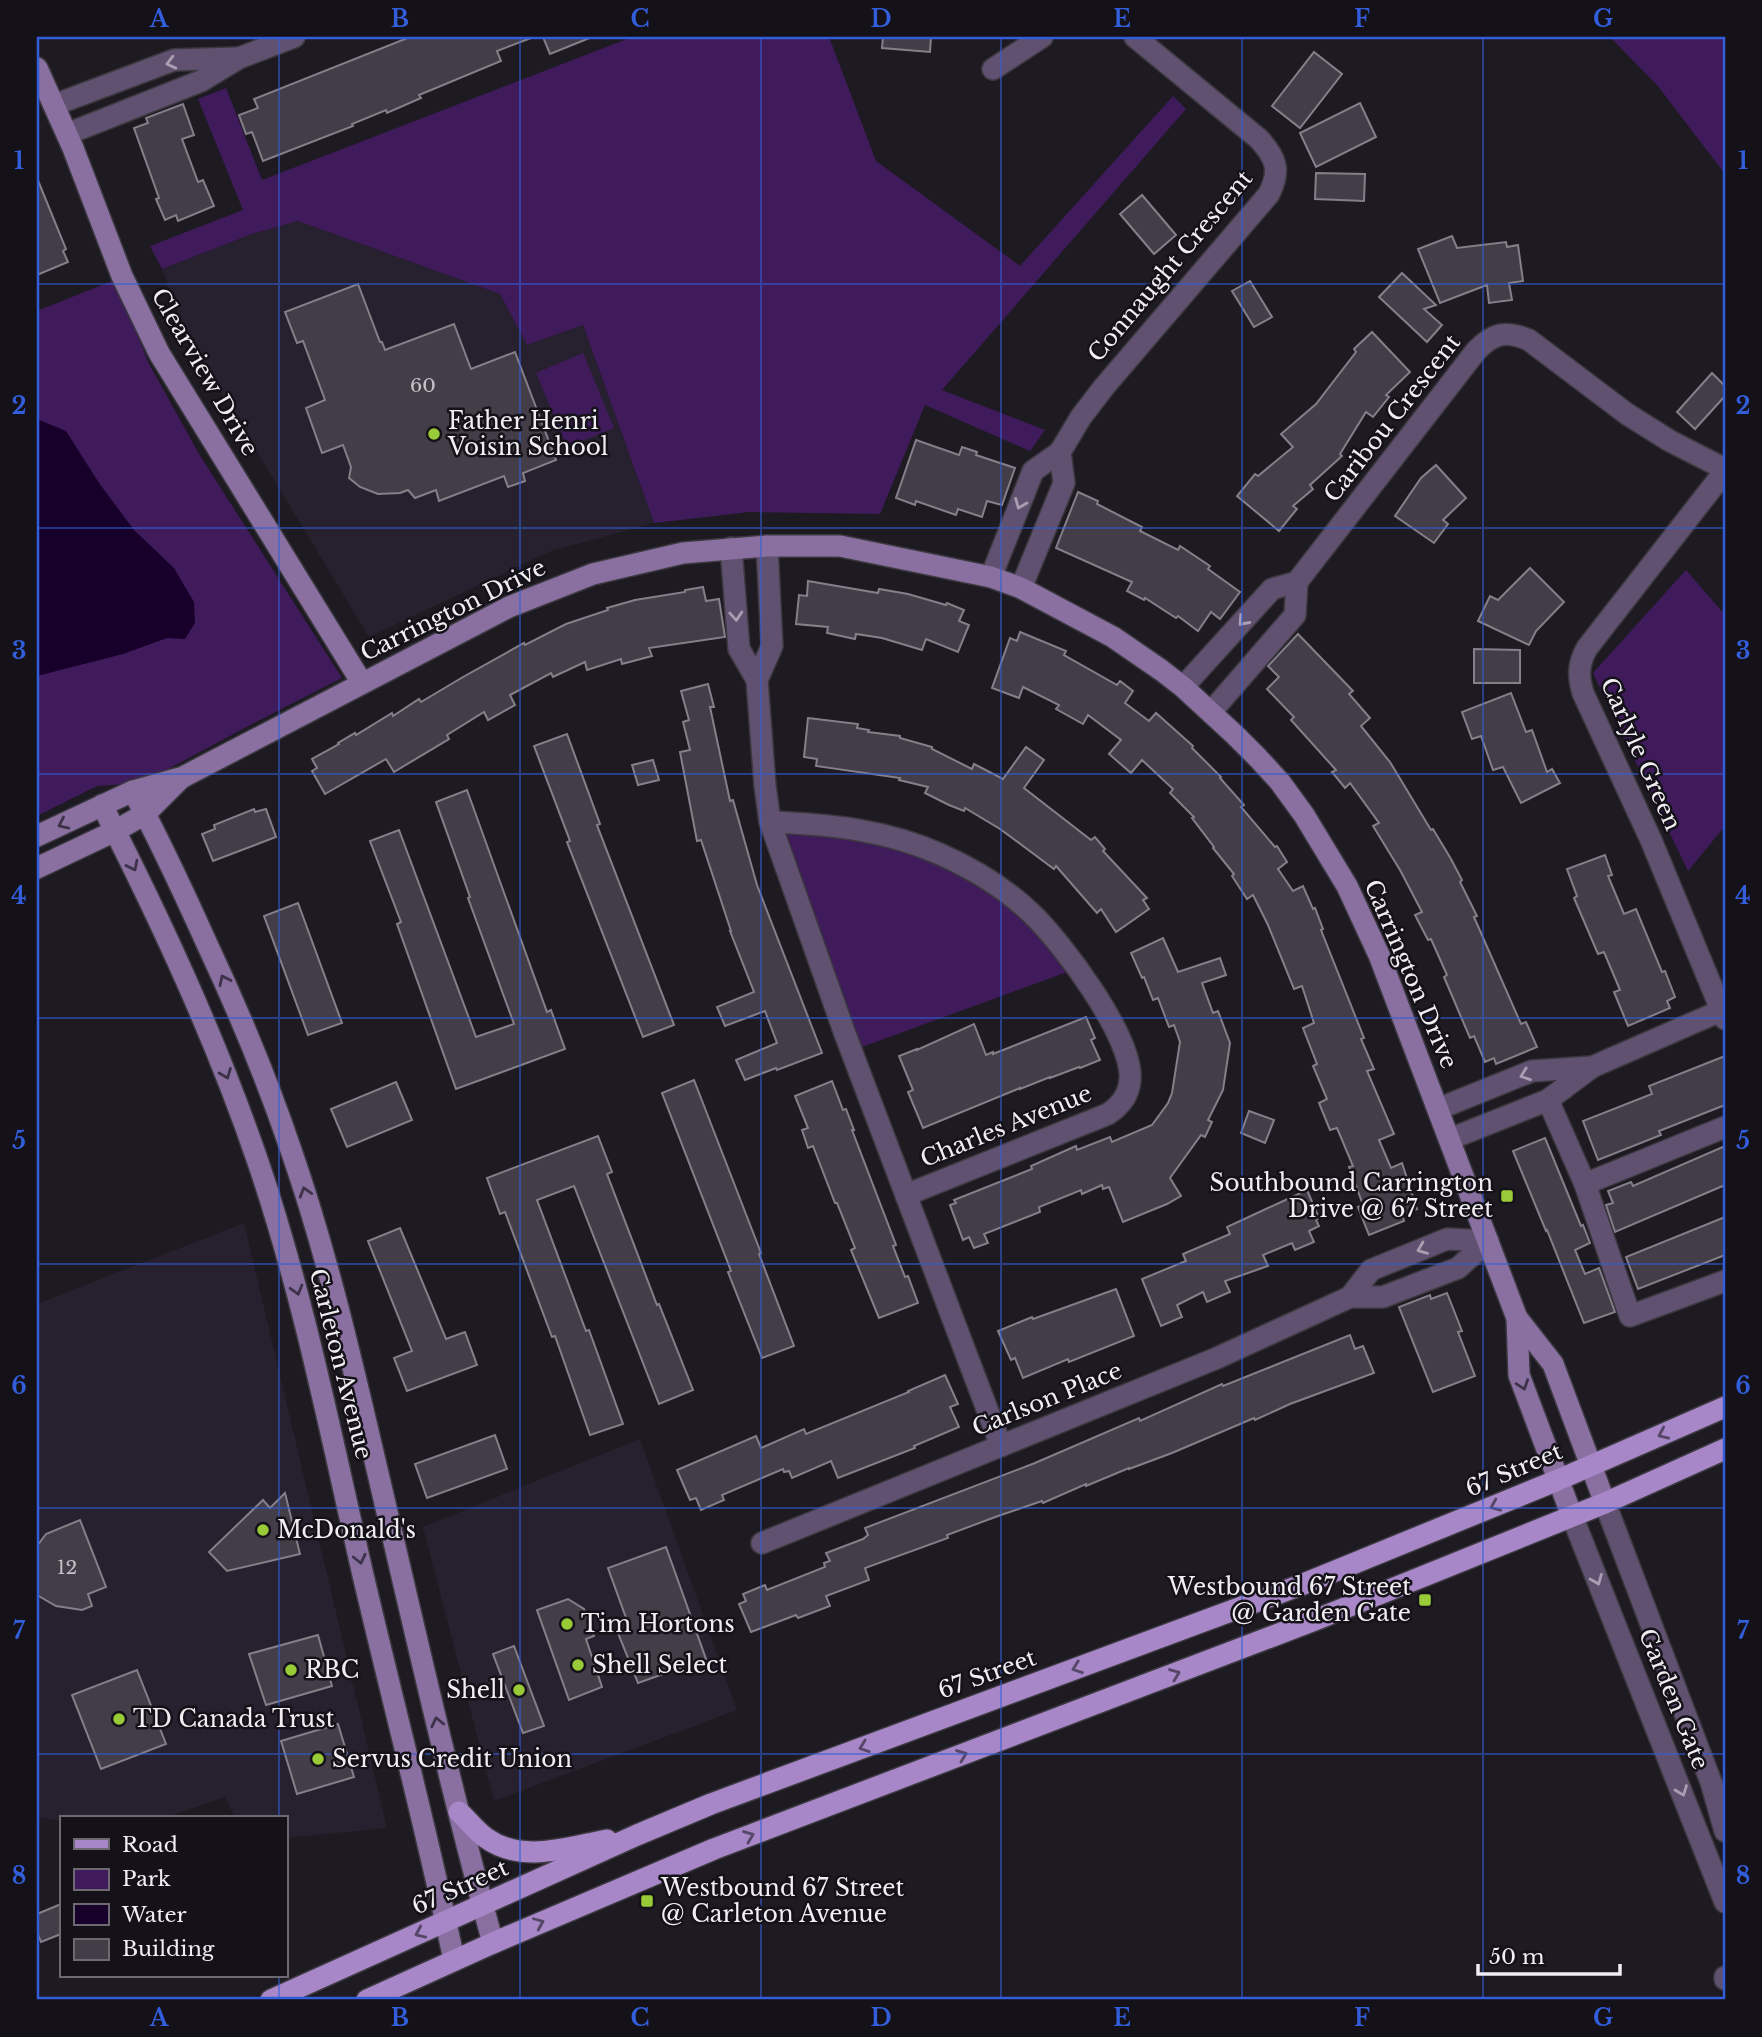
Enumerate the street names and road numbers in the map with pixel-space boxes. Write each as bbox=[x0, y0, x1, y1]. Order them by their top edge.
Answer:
street label: Connaught Crescent bbox=[1082, 164, 1258, 367]
street label: Clearview Drive bbox=[146, 283, 264, 461]
street label: Caribou Crescent bbox=[1318, 328, 1466, 507]
street label: Carrington Drive bbox=[356, 553, 550, 667]
street label: Carlyle Green bbox=[1595, 673, 1687, 835]
street label: Carrington Drive bbox=[1359, 875, 1463, 1073]
street label: Charles Avenue bbox=[916, 1079, 1096, 1173]
street label: Carleton Avenue bbox=[304, 1266, 378, 1462]
street label: Carlson Place bbox=[968, 1356, 1126, 1442]
street label: 67 Street bbox=[1462, 1437, 1567, 1503]
street label: Garden Gate bbox=[1633, 1625, 1715, 1773]
street label: 67 Street bbox=[934, 1643, 1040, 1705]
street label: 67 Street bbox=[408, 1853, 513, 1921]

